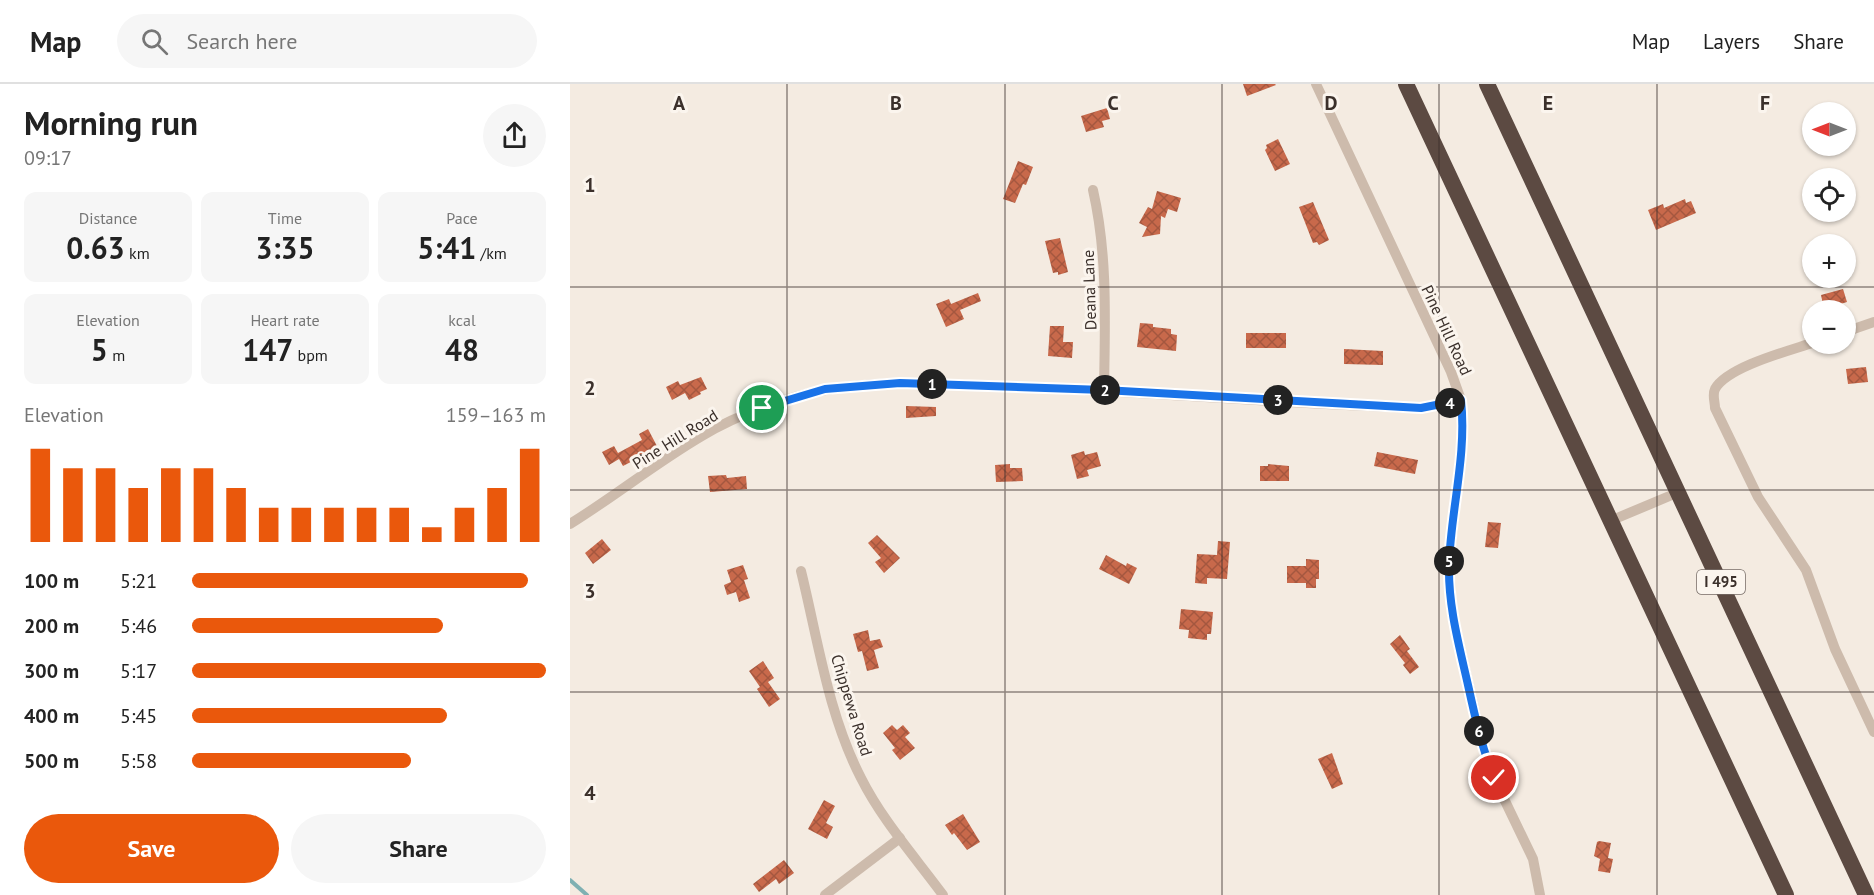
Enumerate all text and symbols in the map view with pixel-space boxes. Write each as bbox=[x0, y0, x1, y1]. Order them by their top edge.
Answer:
search box bbox=[117, 14, 537, 68]
text: Map bbox=[30, 23, 81, 60]
icon: search bbox=[138, 25, 171, 58]
text: Search here bbox=[186, 27, 297, 55]
text: Map bbox=[1632, 28, 1670, 55]
text: Layers bbox=[1703, 28, 1760, 55]
text: Share bbox=[1793, 28, 1844, 55]
text: A bbox=[673, 90, 686, 116]
text: B bbox=[890, 90, 902, 116]
text: C bbox=[1107, 90, 1119, 116]
text: D bbox=[1325, 90, 1338, 116]
text: E bbox=[1543, 90, 1553, 116]
text: F bbox=[1760, 90, 1770, 116]
text: Morning run bbox=[24, 101, 198, 144]
north arrow bbox=[1802, 102, 1856, 156]
map controls bbox=[1802, 102, 1856, 354]
button: share bbox=[483, 104, 546, 167]
text: 09:17 bbox=[24, 145, 72, 171]
button: locate bbox=[1802, 168, 1856, 222]
text: 1 bbox=[584, 172, 596, 198]
text: Distance bbox=[79, 208, 137, 228]
text: Time bbox=[268, 208, 302, 228]
text: Pace bbox=[446, 208, 478, 228]
text: 0.63 bbox=[66, 228, 125, 267]
text: 3:35 bbox=[255, 228, 315, 267]
text: 5:41 bbox=[417, 228, 476, 267]
button: + bbox=[1802, 234, 1856, 288]
text: km bbox=[125, 243, 150, 263]
text: /km bbox=[476, 243, 507, 263]
street label: Deana Lane bbox=[1078, 250, 1100, 330]
street label: Pine Hill Road bbox=[1417, 282, 1477, 378]
button: − bbox=[1802, 300, 1856, 354]
text: Elevation bbox=[76, 310, 140, 330]
text: Heart rate bbox=[250, 310, 320, 330]
text: kcal bbox=[448, 310, 476, 330]
text: 5 bbox=[91, 330, 108, 369]
text: 147 bbox=[242, 330, 293, 369]
text: 48 bbox=[445, 330, 479, 369]
text: m bbox=[108, 345, 125, 365]
text: bpm bbox=[293, 345, 328, 365]
pin: 1 bbox=[917, 369, 947, 399]
text: 1 bbox=[927, 374, 937, 394]
text: 2 bbox=[584, 375, 596, 401]
pin: 2 bbox=[1090, 375, 1120, 405]
text: 2 bbox=[1100, 380, 1110, 400]
pin bbox=[736, 382, 787, 433]
pin: 3 bbox=[1263, 385, 1293, 415]
pin: 4 bbox=[1435, 388, 1465, 418]
text: 3 bbox=[1273, 390, 1283, 410]
icon: arrive bbox=[745, 391, 778, 424]
text: 4 bbox=[1445, 393, 1455, 413]
text: Elevation bbox=[24, 402, 104, 428]
text: 159–163 m bbox=[446, 402, 546, 428]
street label: Pine Hill Road bbox=[629, 405, 721, 473]
pin: 5 bbox=[1434, 546, 1464, 576]
text: 5 bbox=[1444, 551, 1454, 571]
text: 100 m bbox=[24, 568, 79, 594]
text: 5:21 bbox=[120, 568, 157, 594]
road number: I 495 bbox=[1697, 570, 1745, 594]
text: 3 bbox=[584, 578, 596, 604]
text: 200 m bbox=[24, 613, 79, 639]
text: 5:46 bbox=[120, 613, 157, 639]
street label: Chippewa Road bbox=[827, 652, 877, 758]
text: 300 m bbox=[24, 658, 79, 684]
text: 5:17 bbox=[120, 658, 157, 684]
text: 400 m bbox=[24, 703, 79, 729]
text: 5:45 bbox=[120, 703, 157, 729]
pin: 6 bbox=[1464, 716, 1494, 746]
text: 6 bbox=[1474, 721, 1484, 741]
text: 500 m bbox=[24, 748, 79, 774]
text: 5:58 bbox=[120, 748, 157, 774]
pin bbox=[1468, 752, 1519, 803]
icon: check bbox=[1477, 761, 1510, 794]
text: 4 bbox=[584, 780, 596, 806]
button: Save bbox=[24, 814, 279, 883]
button: Share bbox=[291, 814, 546, 883]

